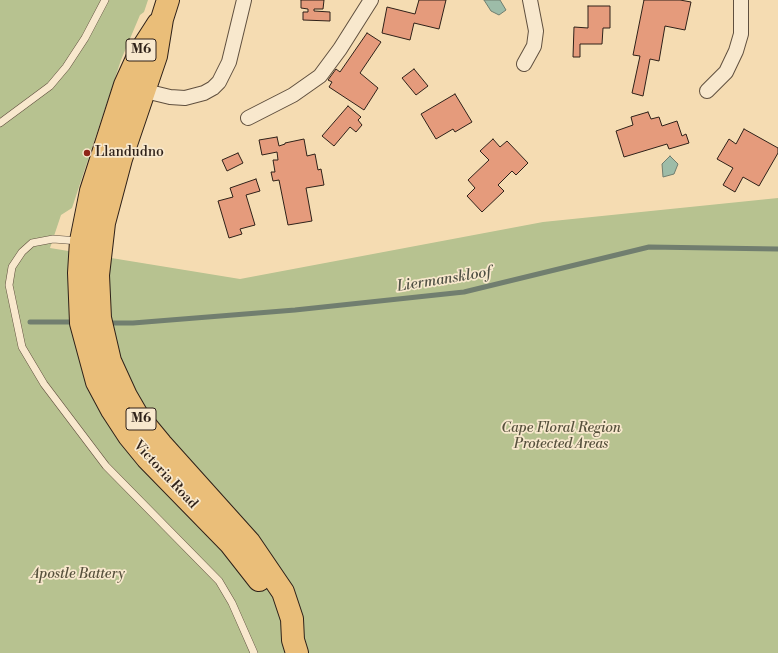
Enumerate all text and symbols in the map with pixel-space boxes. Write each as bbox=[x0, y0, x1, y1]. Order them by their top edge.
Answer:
road number: M6 bbox=[126, 39, 156, 61]
place label: Llandudno bbox=[95, 145, 164, 161]
marker: Llandudno bbox=[82, 148, 92, 158]
water label: Liermanskloof bbox=[396, 264, 492, 296]
road number: M6 bbox=[126, 408, 156, 430]
park label: Cape Floral Region Protected Areas bbox=[501, 421, 621, 454]
street label: Victoria Road bbox=[129, 437, 201, 513]
park label: Apostle Battery bbox=[31, 567, 125, 583]

